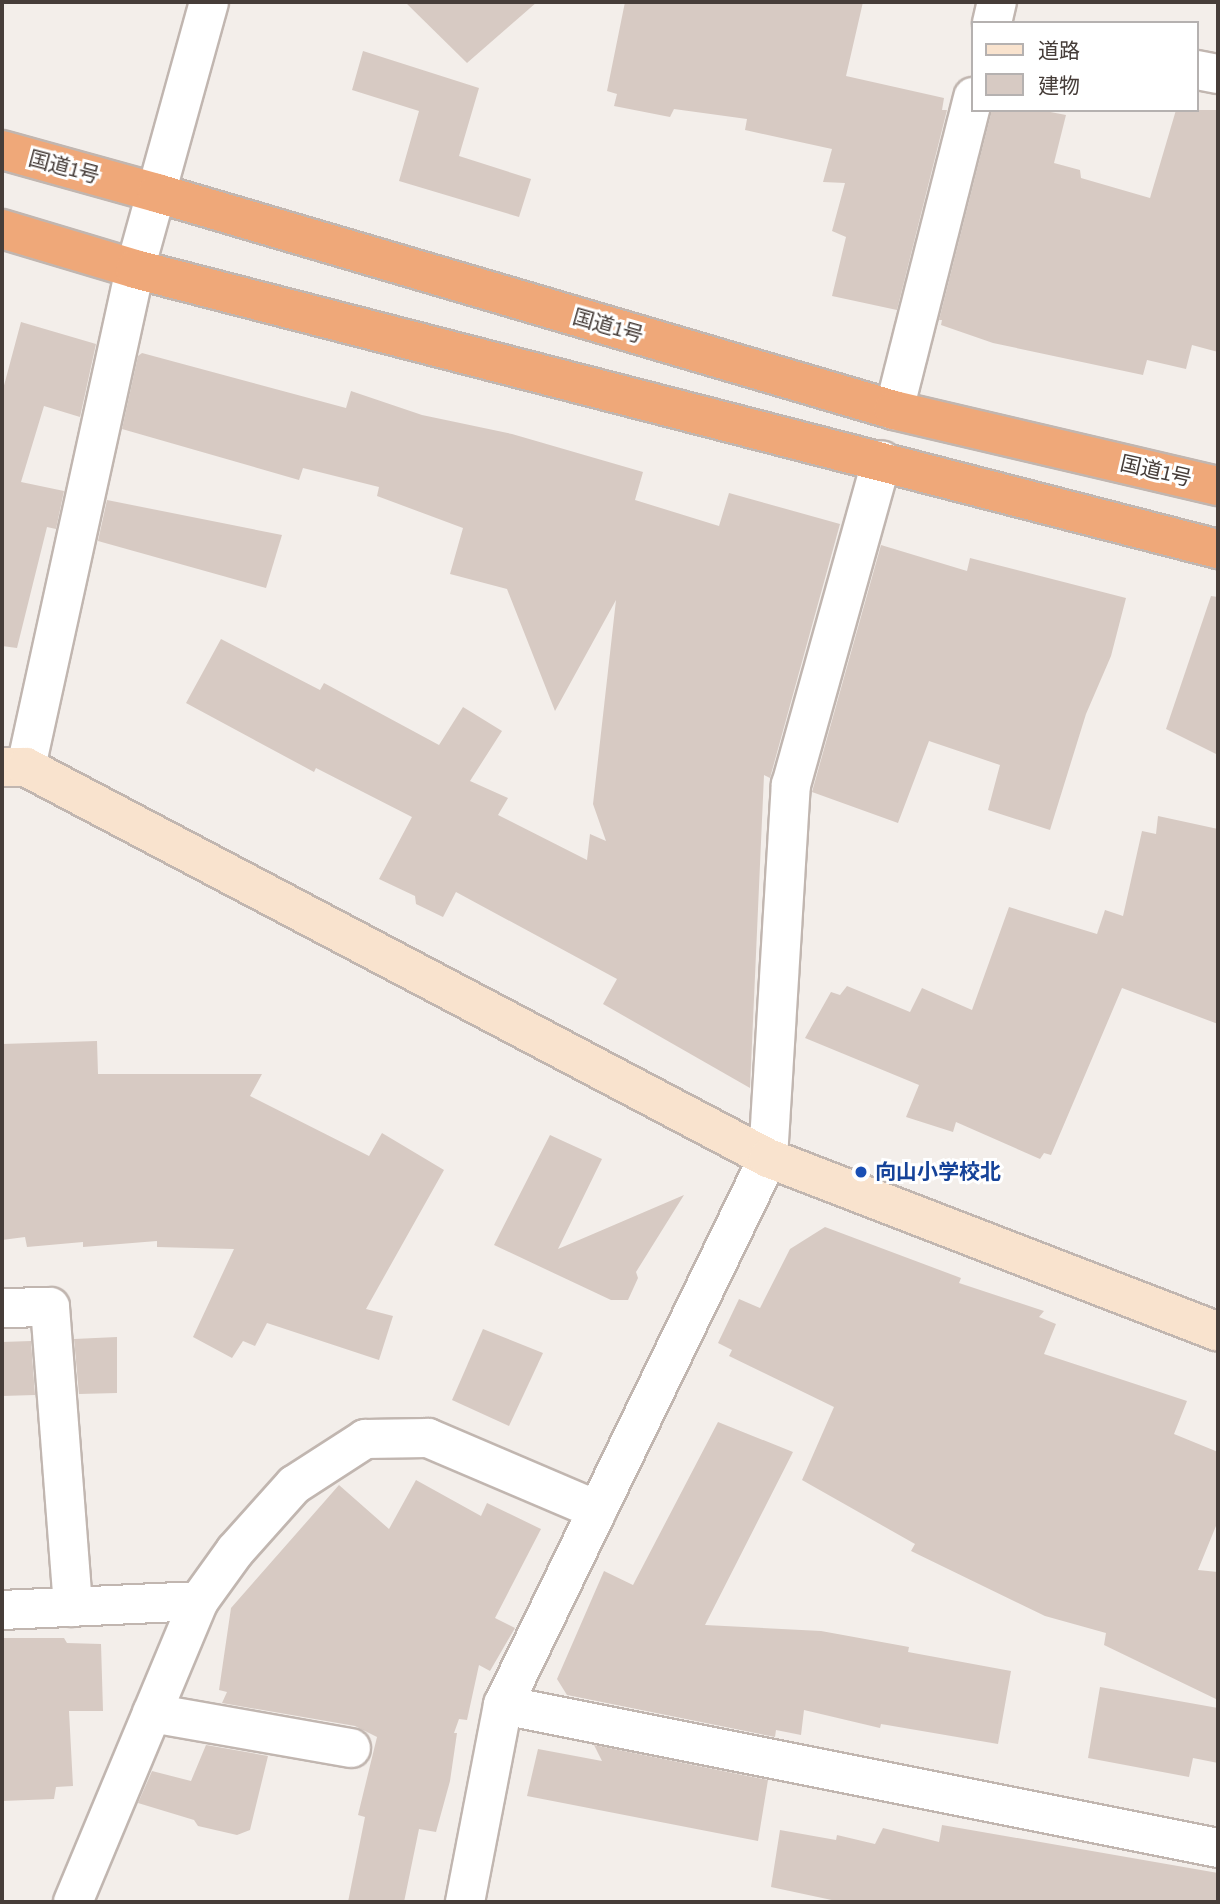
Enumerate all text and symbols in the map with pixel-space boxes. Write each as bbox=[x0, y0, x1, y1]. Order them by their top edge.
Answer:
legend bbox=[972, 21, 1199, 112]
text: 道路 bbox=[1038, 36, 1080, 65]
text: 建物 bbox=[1038, 71, 1080, 100]
street label: 国道1号 bbox=[26, 145, 102, 189]
street label: 国道1号 bbox=[570, 304, 646, 348]
street label: 国道1号 bbox=[1118, 451, 1194, 491]
place label: 向山小学校北 bbox=[875, 1159, 1001, 1185]
marker: 向山小学校北 bbox=[853, 1164, 869, 1180]

